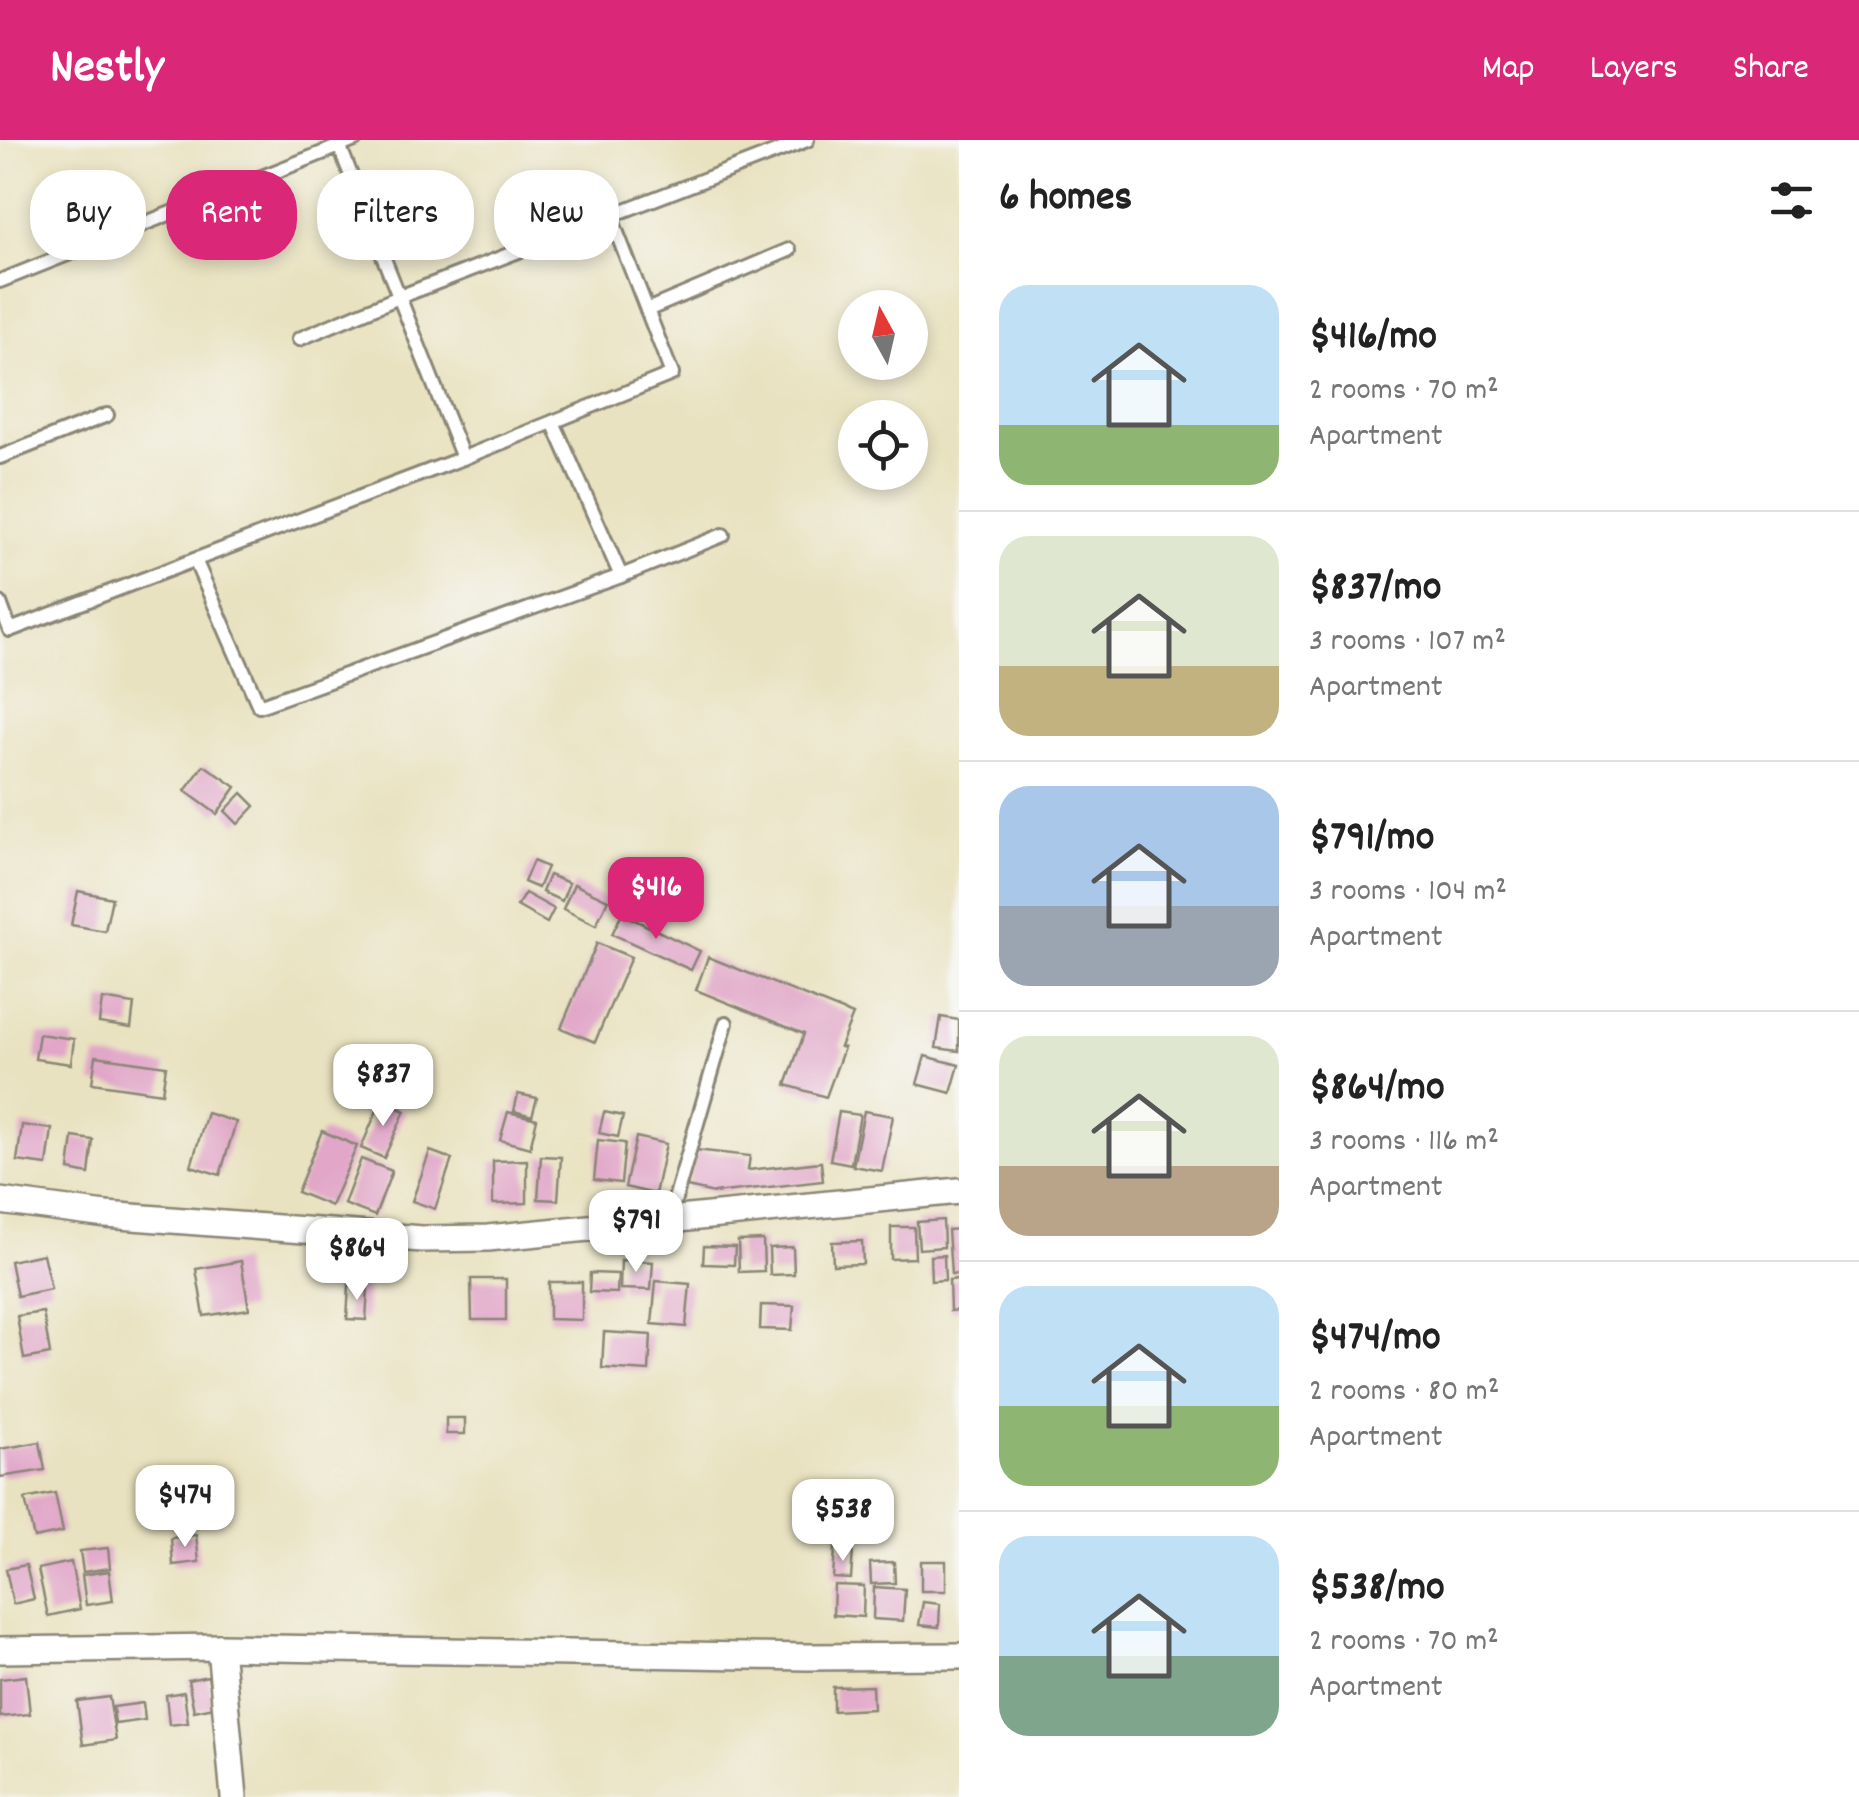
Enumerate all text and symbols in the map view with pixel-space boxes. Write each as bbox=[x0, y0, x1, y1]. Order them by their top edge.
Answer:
text: Nestly bbox=[50, 36, 164, 105]
text: Map bbox=[1482, 45, 1535, 95]
text: Layers bbox=[1590, 45, 1678, 95]
text: Share bbox=[1733, 45, 1809, 95]
chip: Buy bbox=[30, 170, 146, 260]
chip: Rent bbox=[166, 170, 297, 260]
chip: Filters bbox=[317, 170, 474, 260]
chip: New bbox=[494, 170, 619, 260]
text: 6 homes bbox=[999, 170, 1132, 230]
icon: filters bbox=[1764, 173, 1819, 228]
north arrow bbox=[838, 290, 928, 380]
map controls bbox=[838, 290, 928, 490]
text: $416/mo bbox=[1309, 309, 1437, 369]
icon: home bbox=[1079, 325, 1199, 445]
text: 2 rooms · 70 m² bbox=[1309, 369, 1499, 415]
button: locate bbox=[838, 400, 928, 490]
text: Apartment bbox=[1309, 415, 1443, 461]
text: $837/mo bbox=[1309, 560, 1441, 620]
icon: home bbox=[1079, 576, 1199, 696]
text: 3 rooms · 107 m² bbox=[1309, 620, 1506, 666]
text: Apartment bbox=[1309, 666, 1443, 712]
text: $791/mo bbox=[1309, 810, 1434, 870]
icon: home bbox=[1079, 826, 1199, 946]
pin: $416 bbox=[597, 857, 715, 942]
text: $416 bbox=[630, 866, 682, 912]
text: 3 rooms · 104 m² bbox=[1309, 870, 1507, 916]
text: Apartment bbox=[1309, 916, 1443, 962]
pin: $837 bbox=[324, 1044, 442, 1129]
text: $837 bbox=[355, 1053, 411, 1099]
text: $864/mo bbox=[1309, 1060, 1445, 1120]
icon: home bbox=[1079, 1076, 1199, 1196]
text: 3 rooms · 116 m² bbox=[1309, 1120, 1499, 1166]
text: Apartment bbox=[1309, 1166, 1443, 1212]
pin: $791 bbox=[577, 1190, 695, 1275]
text: $791 bbox=[611, 1199, 661, 1245]
pin: $864 bbox=[298, 1218, 416, 1303]
text: $864 bbox=[328, 1227, 386, 1273]
text: $474/mo bbox=[1309, 1310, 1441, 1370]
icon: home bbox=[1079, 1326, 1199, 1446]
text: 2 rooms · 80 m² bbox=[1309, 1370, 1499, 1416]
text: Apartment bbox=[1309, 1416, 1443, 1462]
pin: $474 bbox=[126, 1465, 244, 1550]
text: $474 bbox=[157, 1474, 213, 1520]
pin: $538 bbox=[784, 1479, 902, 1564]
text: $538 bbox=[814, 1488, 872, 1534]
text: $538/mo bbox=[1309, 1560, 1445, 1620]
icon: home bbox=[1079, 1576, 1199, 1696]
text: 2 rooms · 70 m² bbox=[1309, 1620, 1499, 1666]
text: Apartment bbox=[1309, 1666, 1443, 1712]

